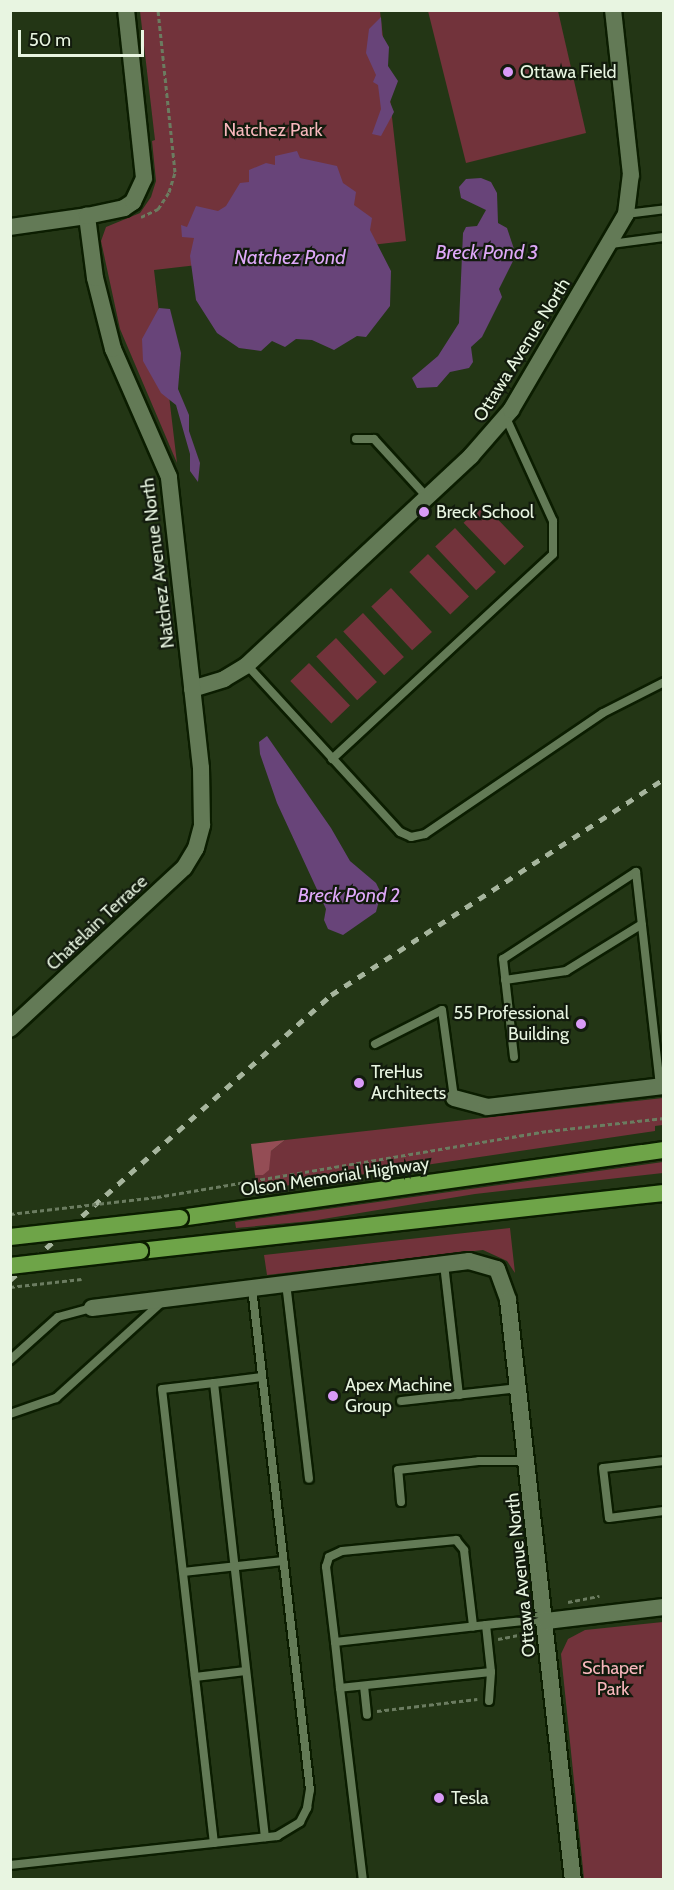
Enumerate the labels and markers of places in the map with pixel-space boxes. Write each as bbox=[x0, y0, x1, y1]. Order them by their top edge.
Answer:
place label: Ottawa Field bbox=[520, 61, 617, 83]
marker: Ottawa Field bbox=[501, 65, 515, 79]
place label: Breck School bbox=[436, 501, 534, 523]
marker: Breck School bbox=[417, 505, 431, 519]
place label: 55 Professional Building bbox=[453, 1003, 569, 1046]
marker: 55 Professional Building bbox=[574, 1017, 588, 1031]
place label: TreHus Architects bbox=[371, 1062, 446, 1104]
marker: TreHus Architects bbox=[352, 1076, 366, 1090]
place label: Apex Machine Group bbox=[345, 1375, 452, 1418]
marker: Apex Machine Group bbox=[326, 1389, 340, 1403]
place label: Tesla bbox=[451, 1787, 489, 1809]
marker: Tesla bbox=[432, 1791, 446, 1805]

